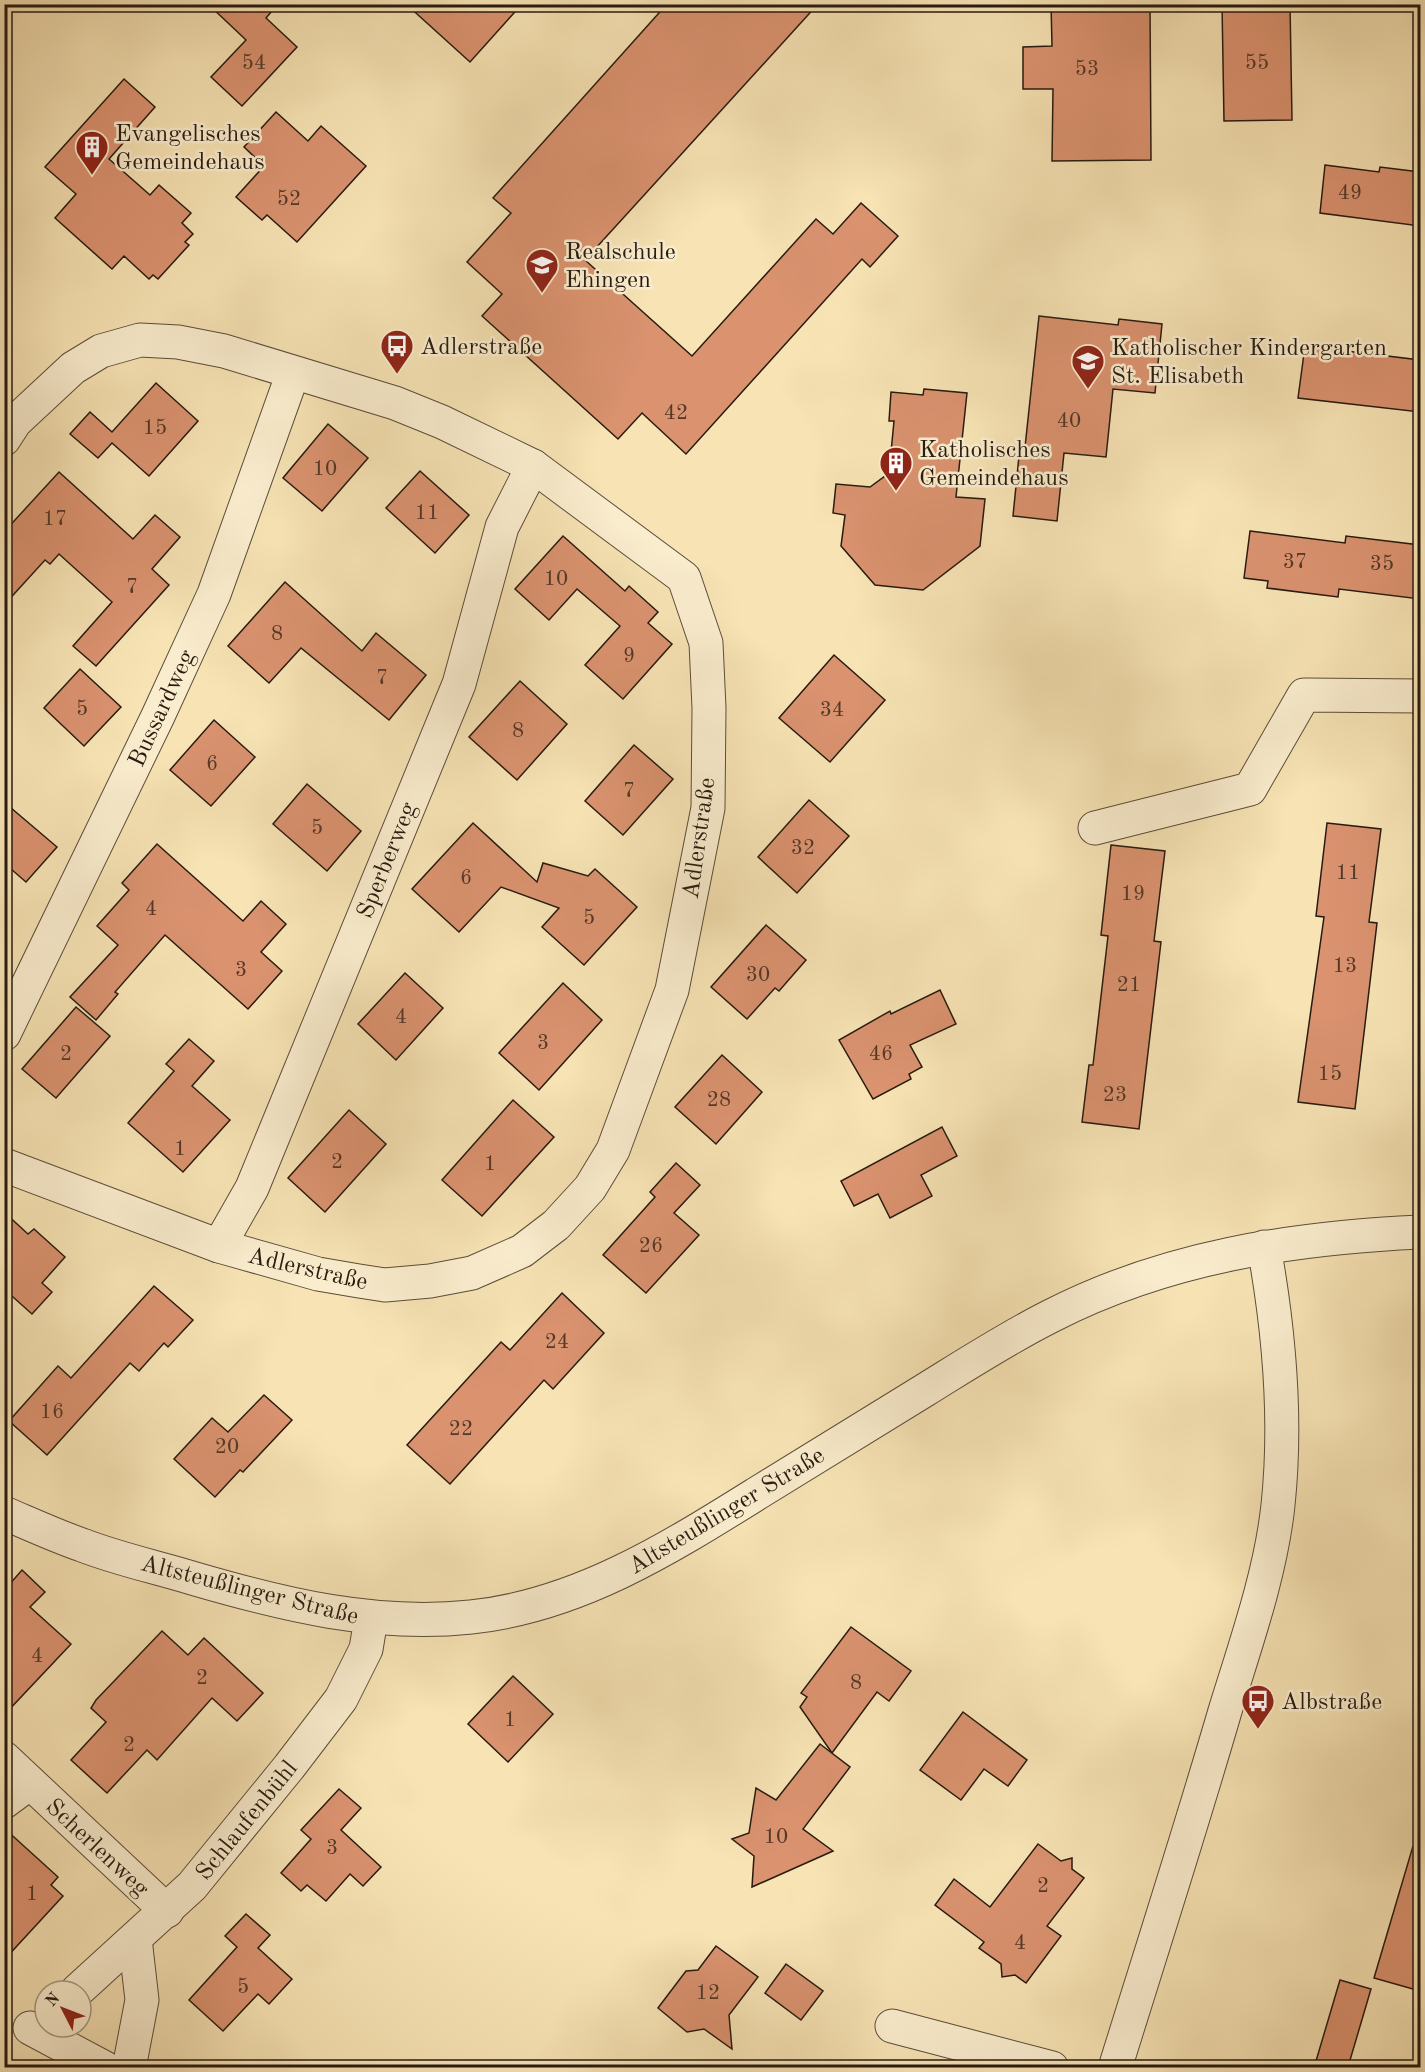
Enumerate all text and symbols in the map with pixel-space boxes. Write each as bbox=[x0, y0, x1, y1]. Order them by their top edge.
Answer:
house number: 54 bbox=[242, 53, 266, 74]
house number: 55 bbox=[1245, 53, 1269, 74]
house number: 53 bbox=[1075, 59, 1099, 80]
place label: Evangelisches Gemeindehaus bbox=[115, 123, 265, 175]
building icon: Evangelisches Gemeindehaus bbox=[74, 129, 110, 176]
house number: 49 bbox=[1338, 183, 1362, 204]
house number: 52 bbox=[277, 189, 301, 210]
place label: Realschule Ehingen bbox=[565, 241, 676, 293]
school or university icon: Realschule Ehingen bbox=[524, 247, 560, 294]
bus stop icon: Adlerstraße bbox=[379, 328, 415, 375]
place label: Adlerstraße bbox=[420, 336, 542, 360]
place label: Katholischer Kindergarten St. Elisabeth bbox=[1111, 337, 1387, 389]
school or university icon: Katholischer Kindergarten St. Elisabeth bbox=[1070, 343, 1106, 390]
house number: 42 bbox=[664, 403, 688, 424]
house number: 40 bbox=[1057, 411, 1081, 432]
house number: 15 bbox=[143, 418, 167, 439]
place label: Katholisches Gemeindehaus bbox=[919, 439, 1069, 491]
building icon: Katholisches Gemeindehaus bbox=[878, 445, 914, 492]
house number: 10 bbox=[313, 459, 337, 480]
house number: 11 bbox=[415, 503, 439, 524]
house number: 17 bbox=[43, 509, 67, 530]
house number: 37 bbox=[1283, 552, 1307, 573]
house number: 35 bbox=[1370, 554, 1394, 575]
house number: 10 bbox=[544, 569, 568, 590]
house number: 7 bbox=[126, 577, 138, 598]
house number: 8 bbox=[271, 624, 283, 645]
house number: 9 bbox=[623, 646, 635, 667]
street label: Bussardweg bbox=[125, 647, 200, 771]
house number: 7 bbox=[376, 668, 388, 689]
house number: 5 bbox=[76, 699, 88, 720]
house number: 34 bbox=[820, 700, 844, 721]
house number: 8 bbox=[512, 721, 524, 742]
house number: 6 bbox=[206, 754, 218, 775]
street label: Adlerstraße bbox=[680, 776, 720, 901]
house number: 7 bbox=[623, 781, 635, 802]
street label: Sperberweg bbox=[354, 799, 422, 922]
house number: 5 bbox=[311, 818, 323, 839]
house number: 32 bbox=[791, 838, 815, 859]
house number: 11 bbox=[1336, 863, 1360, 884]
house number: 6 bbox=[460, 868, 472, 889]
house number: 19 bbox=[1121, 884, 1145, 905]
house number: 4 bbox=[145, 899, 157, 920]
house number: 5 bbox=[583, 908, 595, 929]
house number: 13 bbox=[1333, 956, 1357, 977]
house number: 3 bbox=[235, 960, 247, 981]
house number: 30 bbox=[746, 965, 770, 986]
house number: 21 bbox=[1117, 975, 1141, 996]
house number: 4 bbox=[395, 1007, 407, 1028]
house number: 3 bbox=[537, 1033, 549, 1054]
house number: 2 bbox=[60, 1044, 72, 1065]
house number: 46 bbox=[869, 1044, 893, 1065]
house number: 15 bbox=[1318, 1064, 1342, 1085]
house number: 23 bbox=[1103, 1085, 1127, 1106]
house number: 28 bbox=[707, 1090, 731, 1111]
house number: 1 bbox=[174, 1139, 186, 1160]
house number: 2 bbox=[331, 1152, 343, 1173]
house number: 1 bbox=[484, 1154, 496, 1175]
house number: 26 bbox=[639, 1236, 663, 1257]
street label: Adlerstraße bbox=[245, 1244, 370, 1295]
house number: 24 bbox=[545, 1332, 569, 1353]
house number: 16 bbox=[40, 1402, 64, 1423]
house number: 22 bbox=[449, 1419, 473, 1440]
house number: 20 bbox=[215, 1437, 239, 1458]
street label: Altsteußlinger Straße bbox=[625, 1444, 829, 1580]
street label: Altsteußlinger Straße bbox=[138, 1552, 361, 1630]
house number: 4 bbox=[31, 1646, 43, 1667]
house number: 2 bbox=[196, 1668, 208, 1689]
house number: 8 bbox=[850, 1673, 862, 1694]
bus stop icon: Albstraße bbox=[1240, 1683, 1276, 1730]
place label: Albstraße bbox=[1281, 1691, 1382, 1715]
house number: 1 bbox=[504, 1710, 516, 1731]
house number: 2 bbox=[123, 1735, 135, 1756]
street label: Schlaufenbühl bbox=[192, 1757, 303, 1886]
street label: Scherlenweg bbox=[40, 1795, 153, 1902]
house number: 10 bbox=[764, 1827, 788, 1848]
house number: 3 bbox=[326, 1838, 338, 1859]
house number: 2 bbox=[1037, 1876, 1049, 1897]
house number: 1 bbox=[26, 1884, 38, 1905]
house number: 4 bbox=[1014, 1933, 1026, 1954]
house number: 5 bbox=[237, 1977, 249, 1998]
north arrow bbox=[33, 1979, 93, 2039]
house number: 12 bbox=[696, 1983, 720, 2004]
text: N bbox=[43, 1990, 64, 2010]

